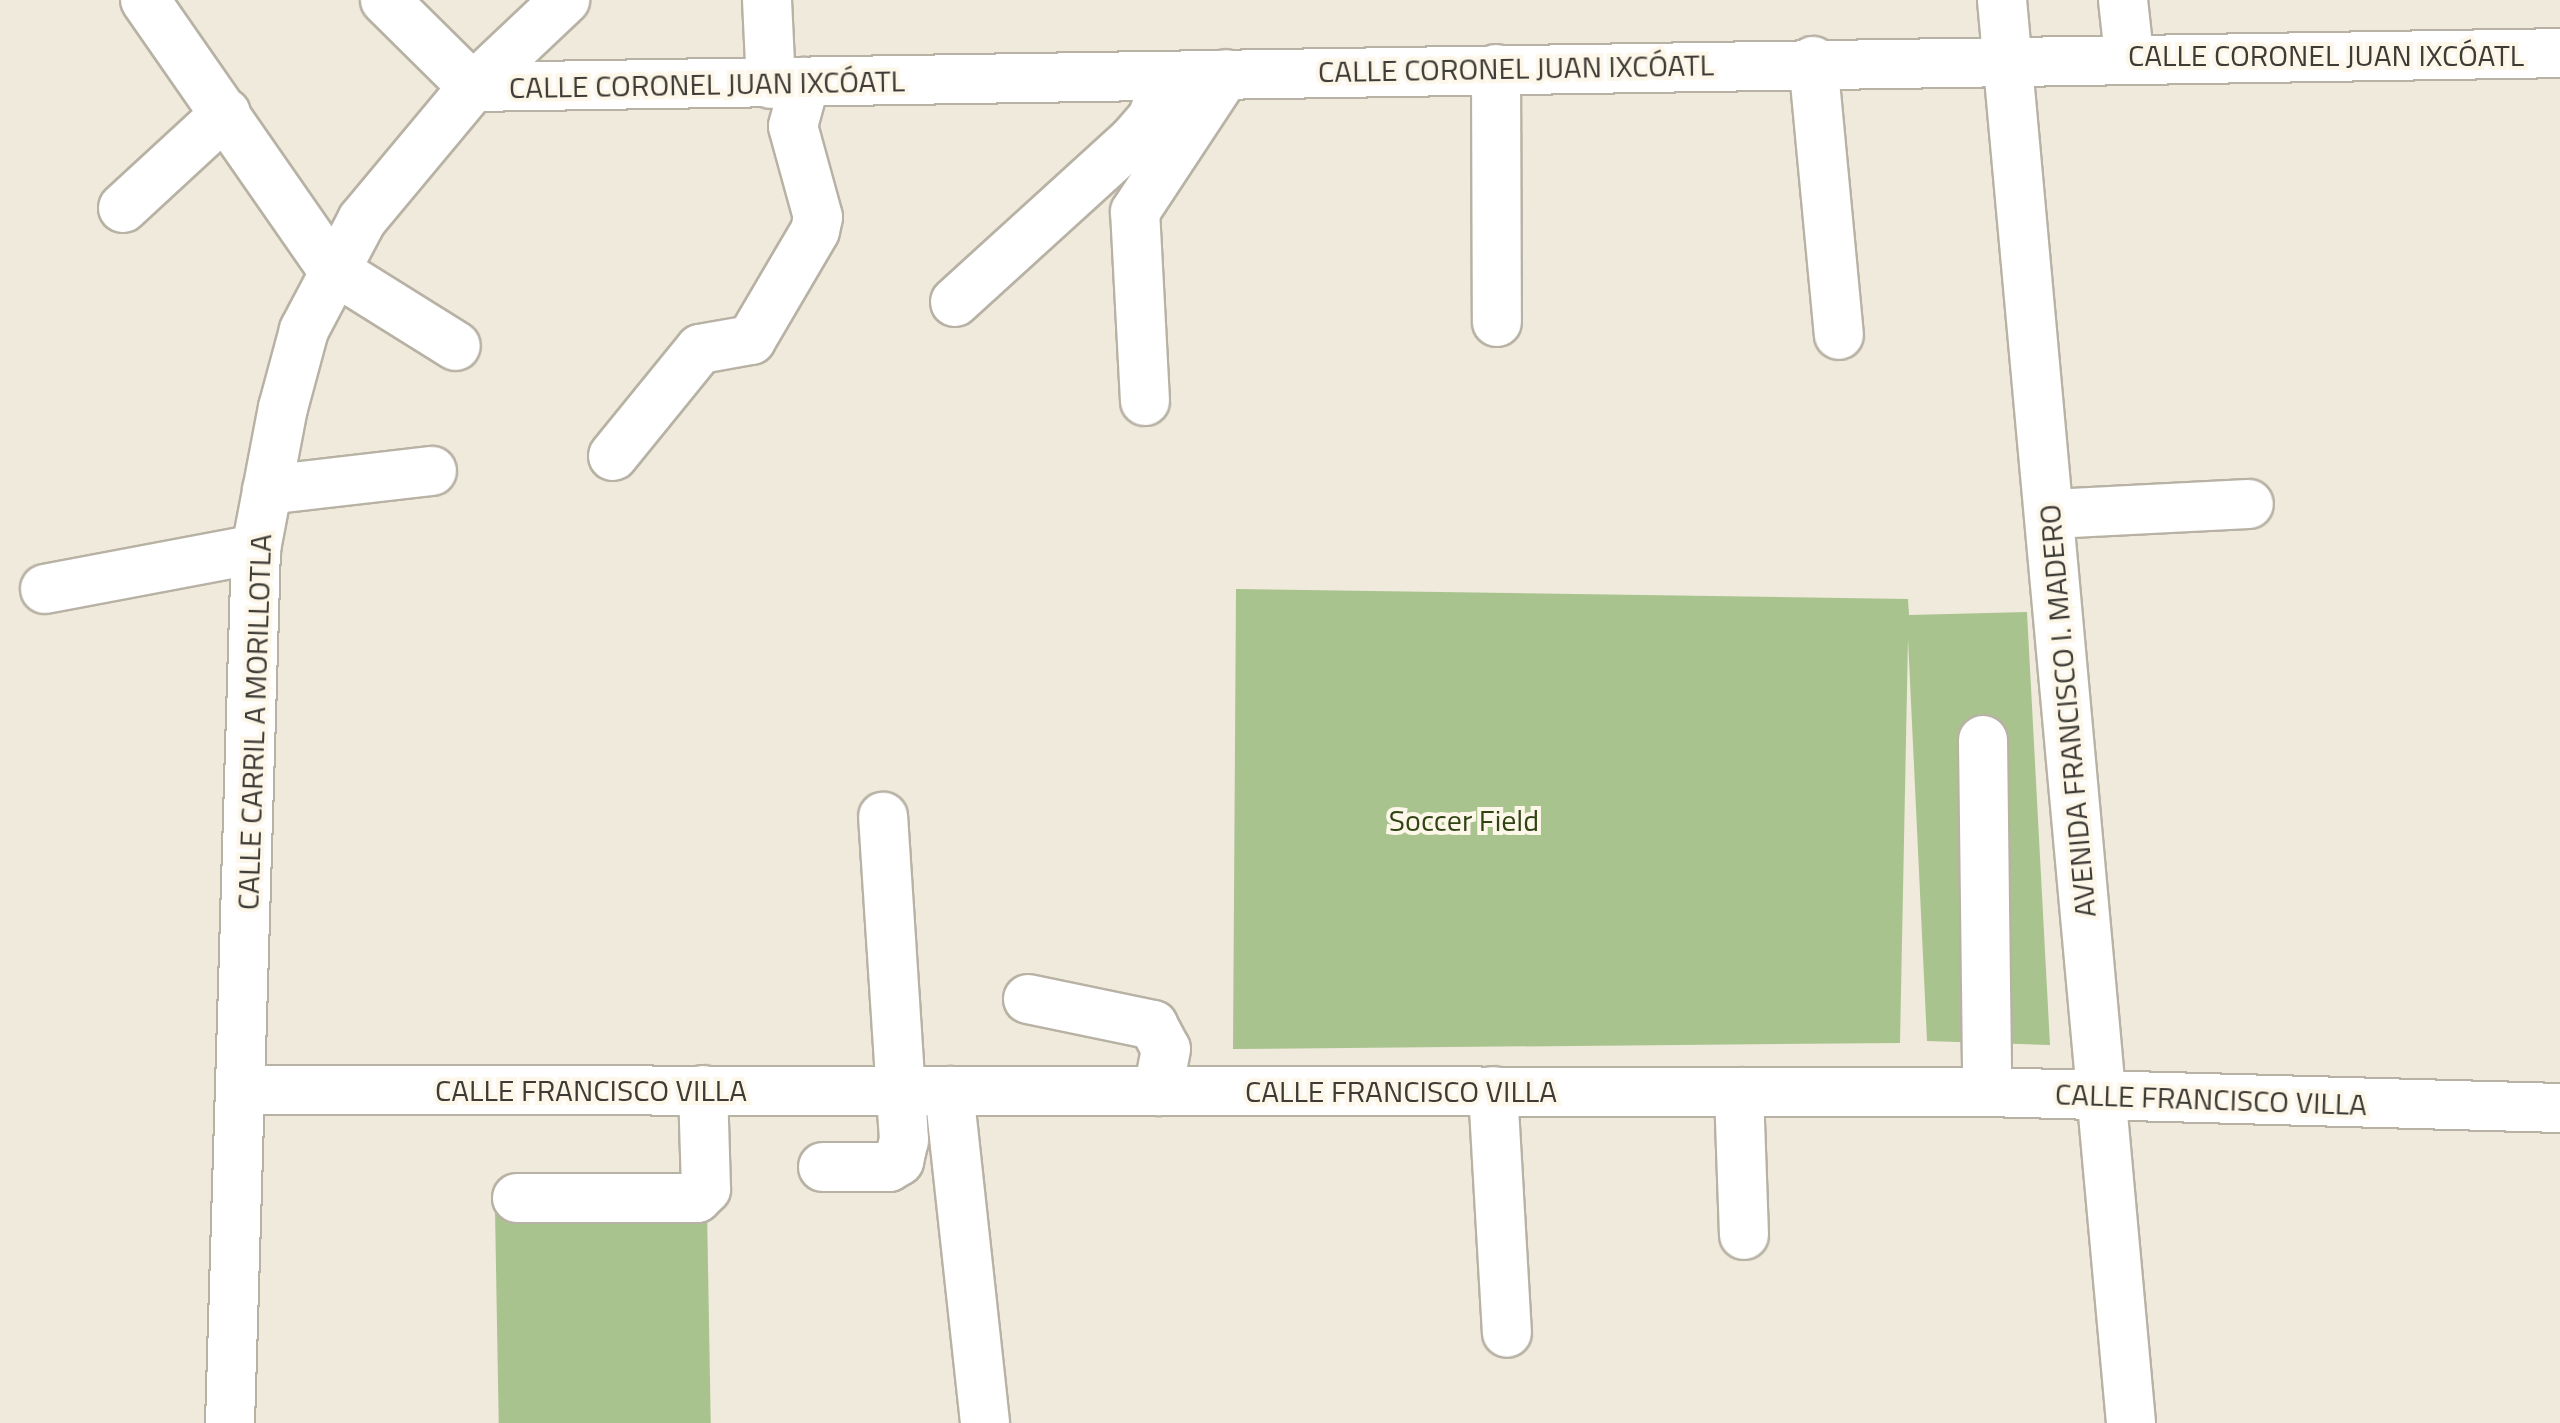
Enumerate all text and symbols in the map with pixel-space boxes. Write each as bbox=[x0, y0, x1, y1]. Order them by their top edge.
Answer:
street label: CALLE CORONEL JUAN IXCÓATL bbox=[2128, 37, 2524, 73]
street label: CALLE CORONEL JUAN IXCÓATL bbox=[1318, 47, 1714, 89]
street label: CALLE CORONEL JUAN IXCÓATL bbox=[509, 63, 905, 105]
street label: AVENIDA FRANCISCO I. MADERO bbox=[2031, 503, 2103, 919]
street label: CALLE CARRIL A MORILLOTLA bbox=[229, 533, 279, 911]
park label: Soccer Field bbox=[1389, 802, 1539, 838]
street label: CALLE FRANCISCO VILLA bbox=[435, 1072, 747, 1108]
street label: CALLE FRANCISCO VILLA bbox=[1245, 1073, 1557, 1109]
street label: CALLE FRANCISCO VILLA bbox=[2054, 1076, 2368, 1122]

